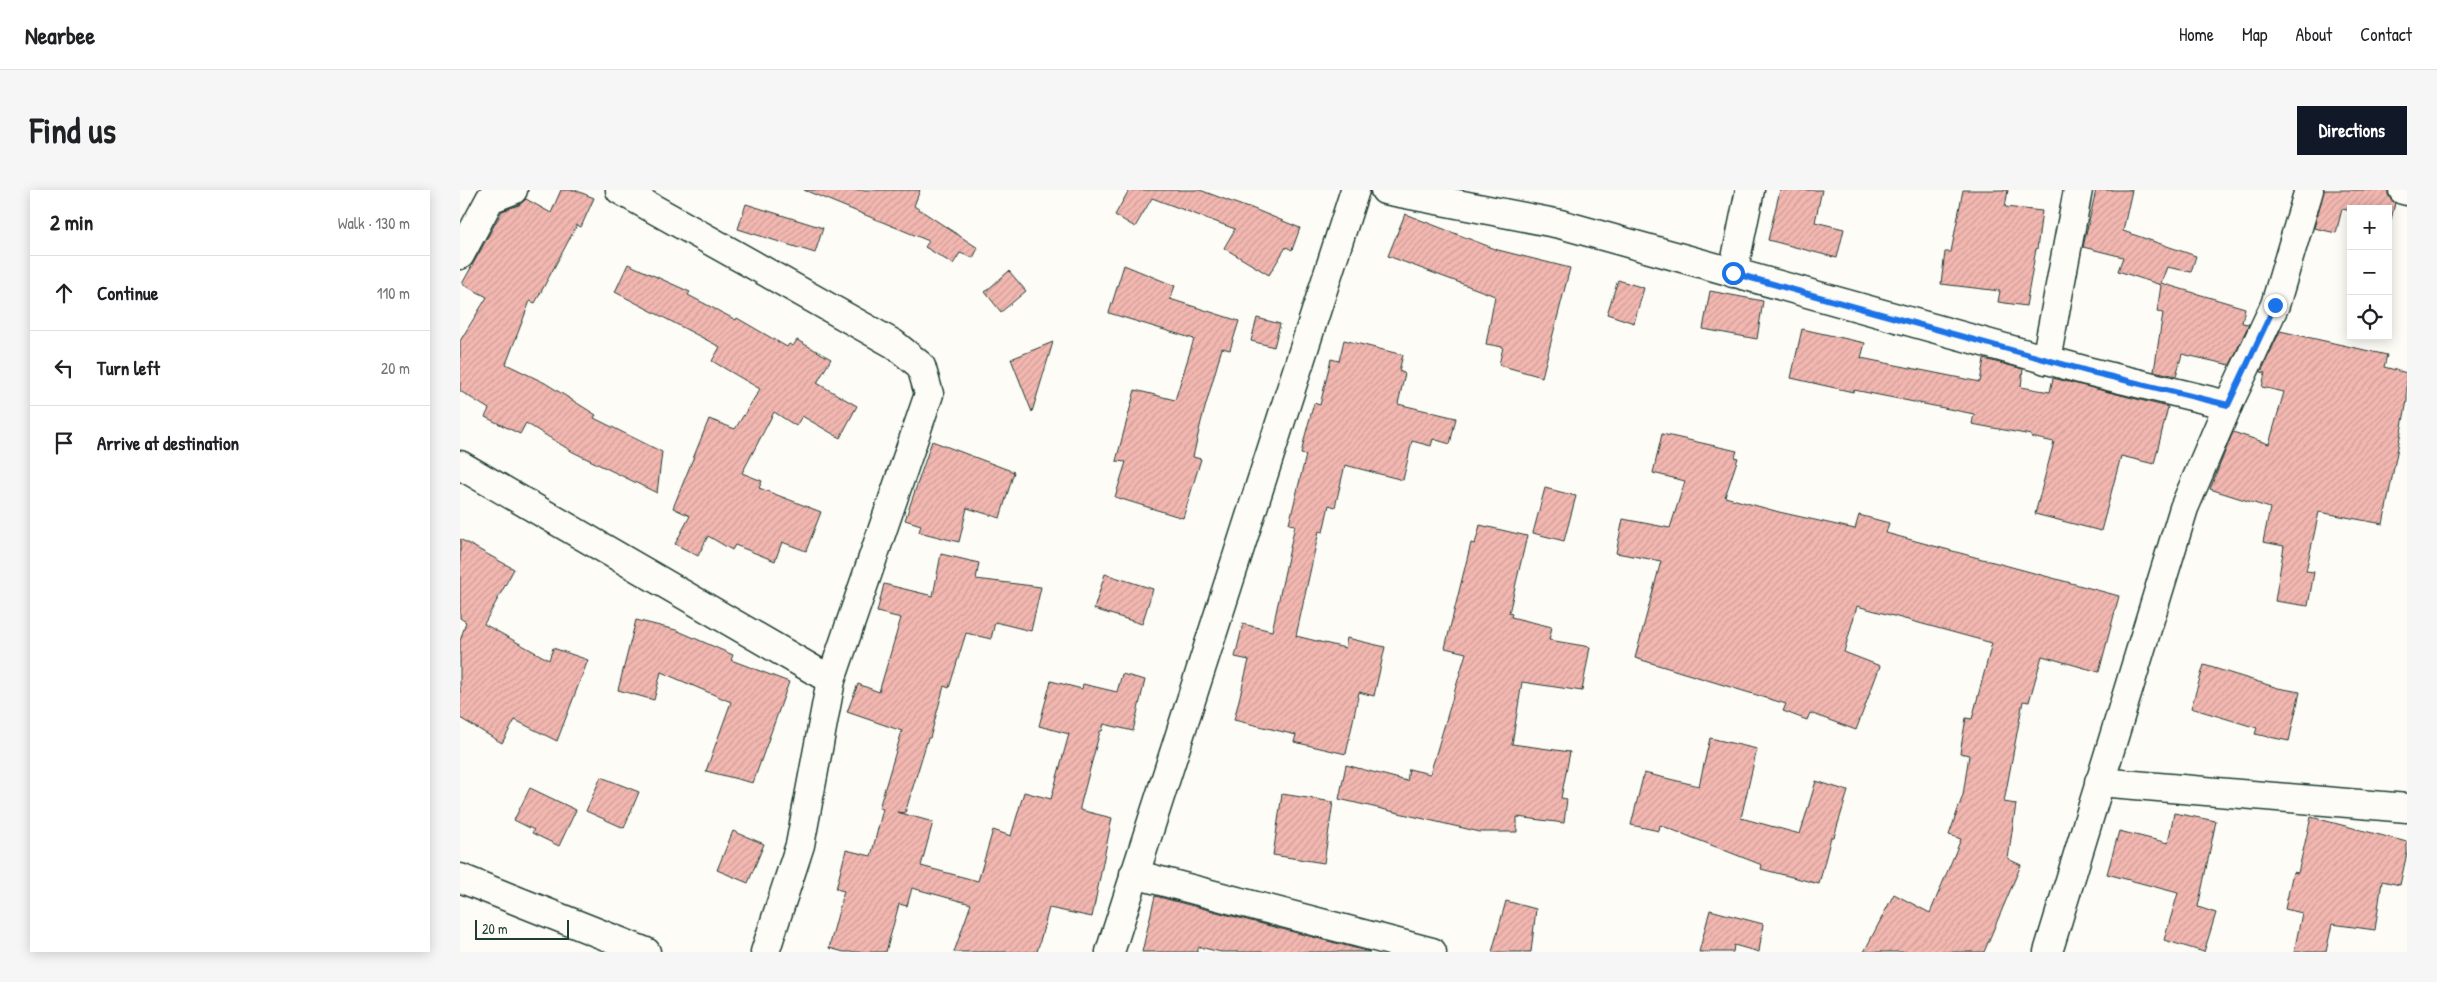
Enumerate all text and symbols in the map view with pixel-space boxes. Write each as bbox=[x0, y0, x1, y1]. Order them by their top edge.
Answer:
text: Nearbee bbox=[25, 19, 95, 51]
text: Home bbox=[2179, 22, 2214, 47]
text: Map bbox=[2242, 22, 2267, 47]
text: About bbox=[2295, 22, 2332, 47]
text: Contact bbox=[2360, 22, 2412, 47]
button: Directions bbox=[2297, 106, 2407, 155]
text: Find us bbox=[30, 107, 116, 154]
map controls bbox=[2347, 205, 2392, 340]
button: + bbox=[2347, 205, 2392, 250]
text: 2 min bbox=[50, 208, 93, 237]
text: Walk · 130 m bbox=[338, 212, 410, 234]
button: − bbox=[2347, 250, 2392, 295]
route start bbox=[1722, 262, 1745, 285]
icon: ahead bbox=[50, 279, 78, 307]
text: Continue bbox=[97, 280, 158, 306]
text: 110 m bbox=[377, 282, 410, 304]
route end bbox=[2264, 294, 2287, 317]
button: locate bbox=[2347, 295, 2392, 340]
icon: left bbox=[50, 354, 78, 382]
text: Turn left bbox=[97, 355, 160, 381]
text: 20 m bbox=[381, 357, 410, 379]
icon: arrive bbox=[50, 429, 78, 457]
text: Arrive at destination bbox=[97, 430, 239, 456]
scale bar bbox=[475, 917, 569, 940]
text: 20 m bbox=[482, 919, 508, 938]

